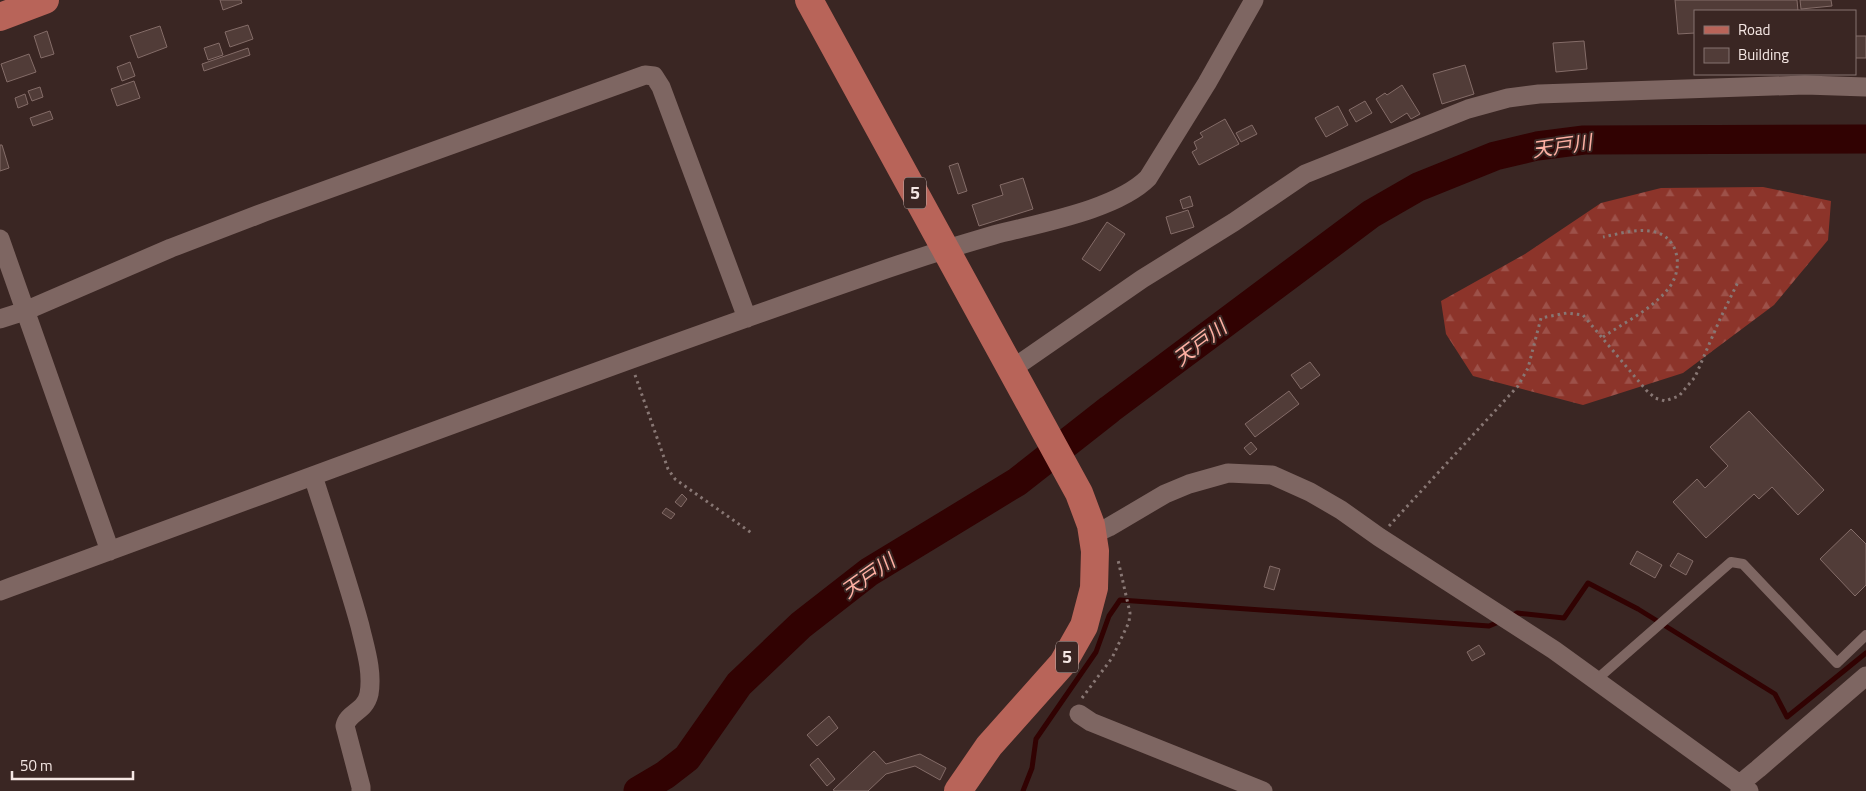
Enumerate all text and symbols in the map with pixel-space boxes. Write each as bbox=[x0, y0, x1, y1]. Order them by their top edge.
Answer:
legend bbox=[1694, 10, 1856, 75]
text: Road bbox=[1738, 18, 1770, 41]
text: Building bbox=[1738, 43, 1789, 66]
water label: 天戸川 bbox=[1530, 126, 1596, 165]
road number: 5 bbox=[904, 178, 926, 208]
water label: 天戸川 bbox=[1166, 311, 1235, 373]
water label: 天戸川 bbox=[834, 545, 903, 605]
road number: 5 bbox=[1056, 642, 1078, 672]
scale bar bbox=[12, 748, 134, 780]
text: 50 m bbox=[20, 754, 53, 777]

